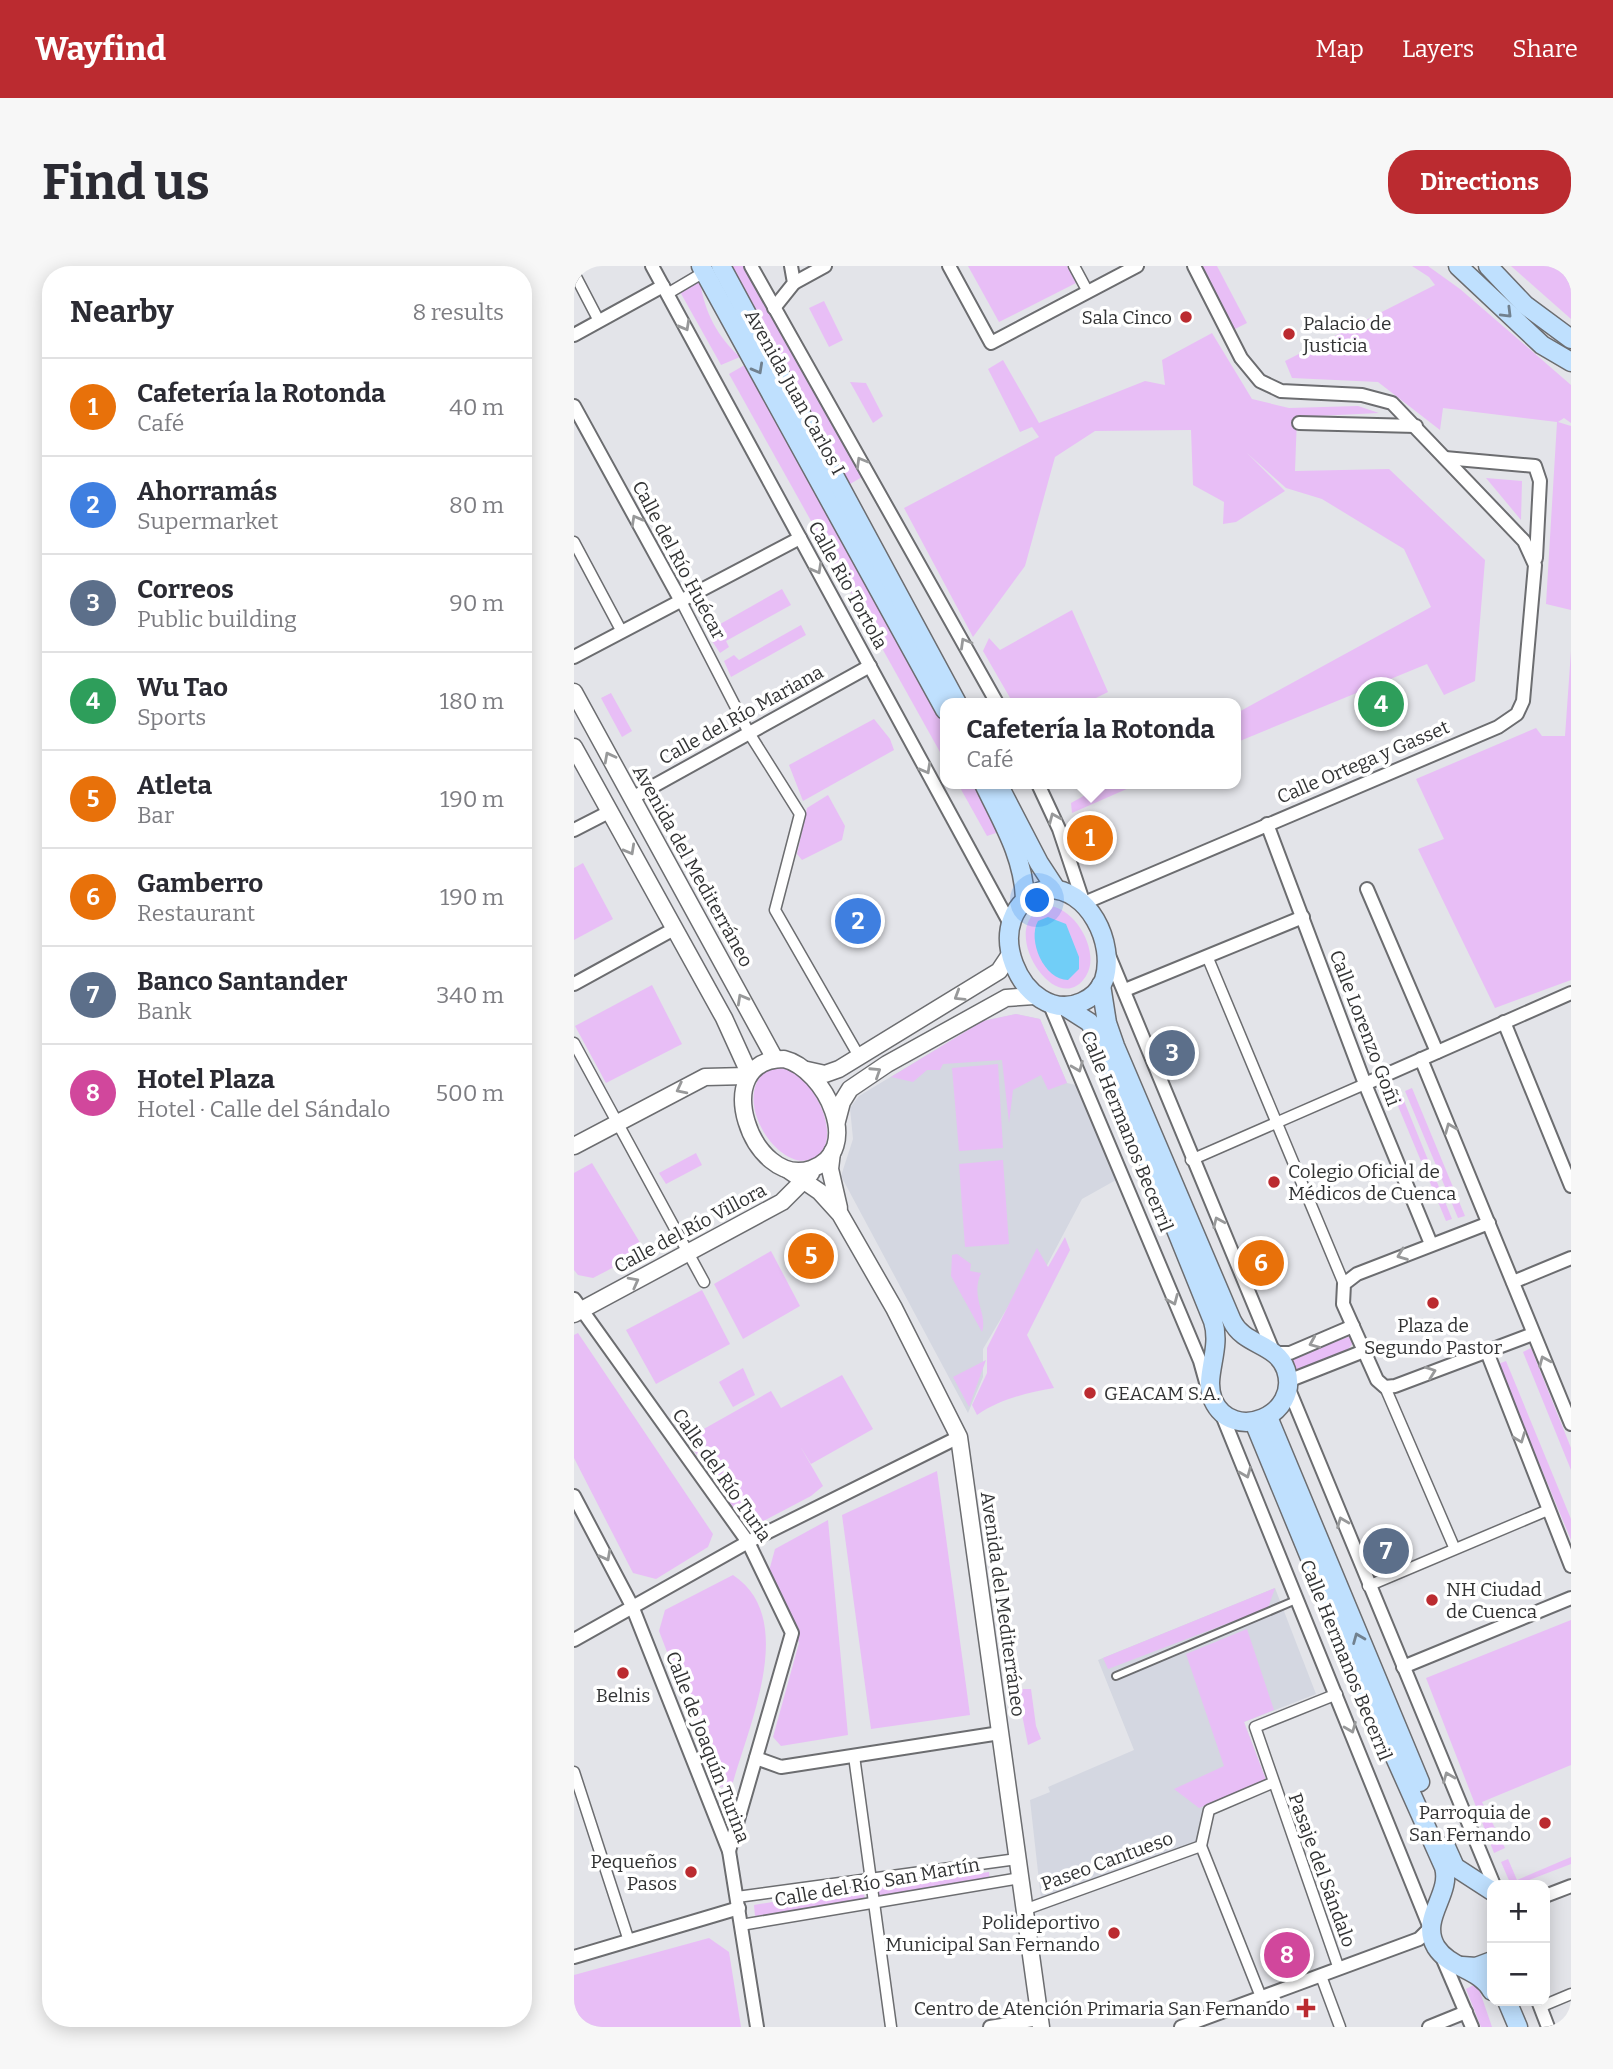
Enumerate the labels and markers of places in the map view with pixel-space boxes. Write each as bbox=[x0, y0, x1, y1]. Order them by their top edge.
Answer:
place label: Sala Cinco bbox=[1082, 306, 1172, 329]
marker: Sala Cinco bbox=[1178, 309, 1194, 325]
place label: Palacio de Justicia bbox=[1302, 312, 1391, 357]
marker: Palacio de Justicia bbox=[1281, 326, 1297, 342]
pin: 4 bbox=[1358, 678, 1404, 730]
pin: 1 bbox=[1067, 812, 1113, 864]
pin: 2 bbox=[835, 895, 881, 947]
pin: 3 bbox=[1149, 1027, 1195, 1079]
place label: Colegio Oficial de Médicos de Cuenca bbox=[1288, 1160, 1457, 1205]
marker: Colegio Oficial de Médicos de Cuenca bbox=[1266, 1174, 1282, 1190]
pin: 5 bbox=[788, 1230, 834, 1282]
pin: 6 bbox=[1238, 1237, 1284, 1289]
marker: Plaza de Segundo Pastor bbox=[1425, 1295, 1441, 1311]
place label: Plaza de Segundo Pastor bbox=[1364, 1314, 1503, 1359]
place label: GEACAM S.A. bbox=[1104, 1382, 1220, 1405]
marker: GEACAM S.A. bbox=[1082, 1385, 1098, 1401]
pin: 7 bbox=[1363, 1525, 1409, 1577]
place label: NH Ciudad de Cuenca bbox=[1446, 1578, 1542, 1623]
marker: NH Ciudad de Cuenca bbox=[1424, 1592, 1440, 1608]
marker: Belnis bbox=[615, 1665, 631, 1681]
place label: Belnis bbox=[596, 1684, 650, 1707]
place label: Parroquia de San Fernando bbox=[1409, 1801, 1531, 1846]
marker: Parroquia de San Fernando bbox=[1537, 1815, 1553, 1831]
place label: Pequeños Pasos bbox=[590, 1850, 677, 1895]
marker: Pequeños Pasos bbox=[683, 1864, 699, 1880]
place label: Polideportivo Municipal San Fernando bbox=[885, 1911, 1100, 1956]
marker: Polideportivo Municipal San Fernando bbox=[1106, 1925, 1122, 1941]
pin: 8 bbox=[1264, 1929, 1310, 1981]
place label: Centro de Atención Primaria San Fernando bbox=[914, 1997, 1290, 2020]
marker: Centro de Atención Primaria San Fernando bbox=[1296, 1998, 1316, 2018]

